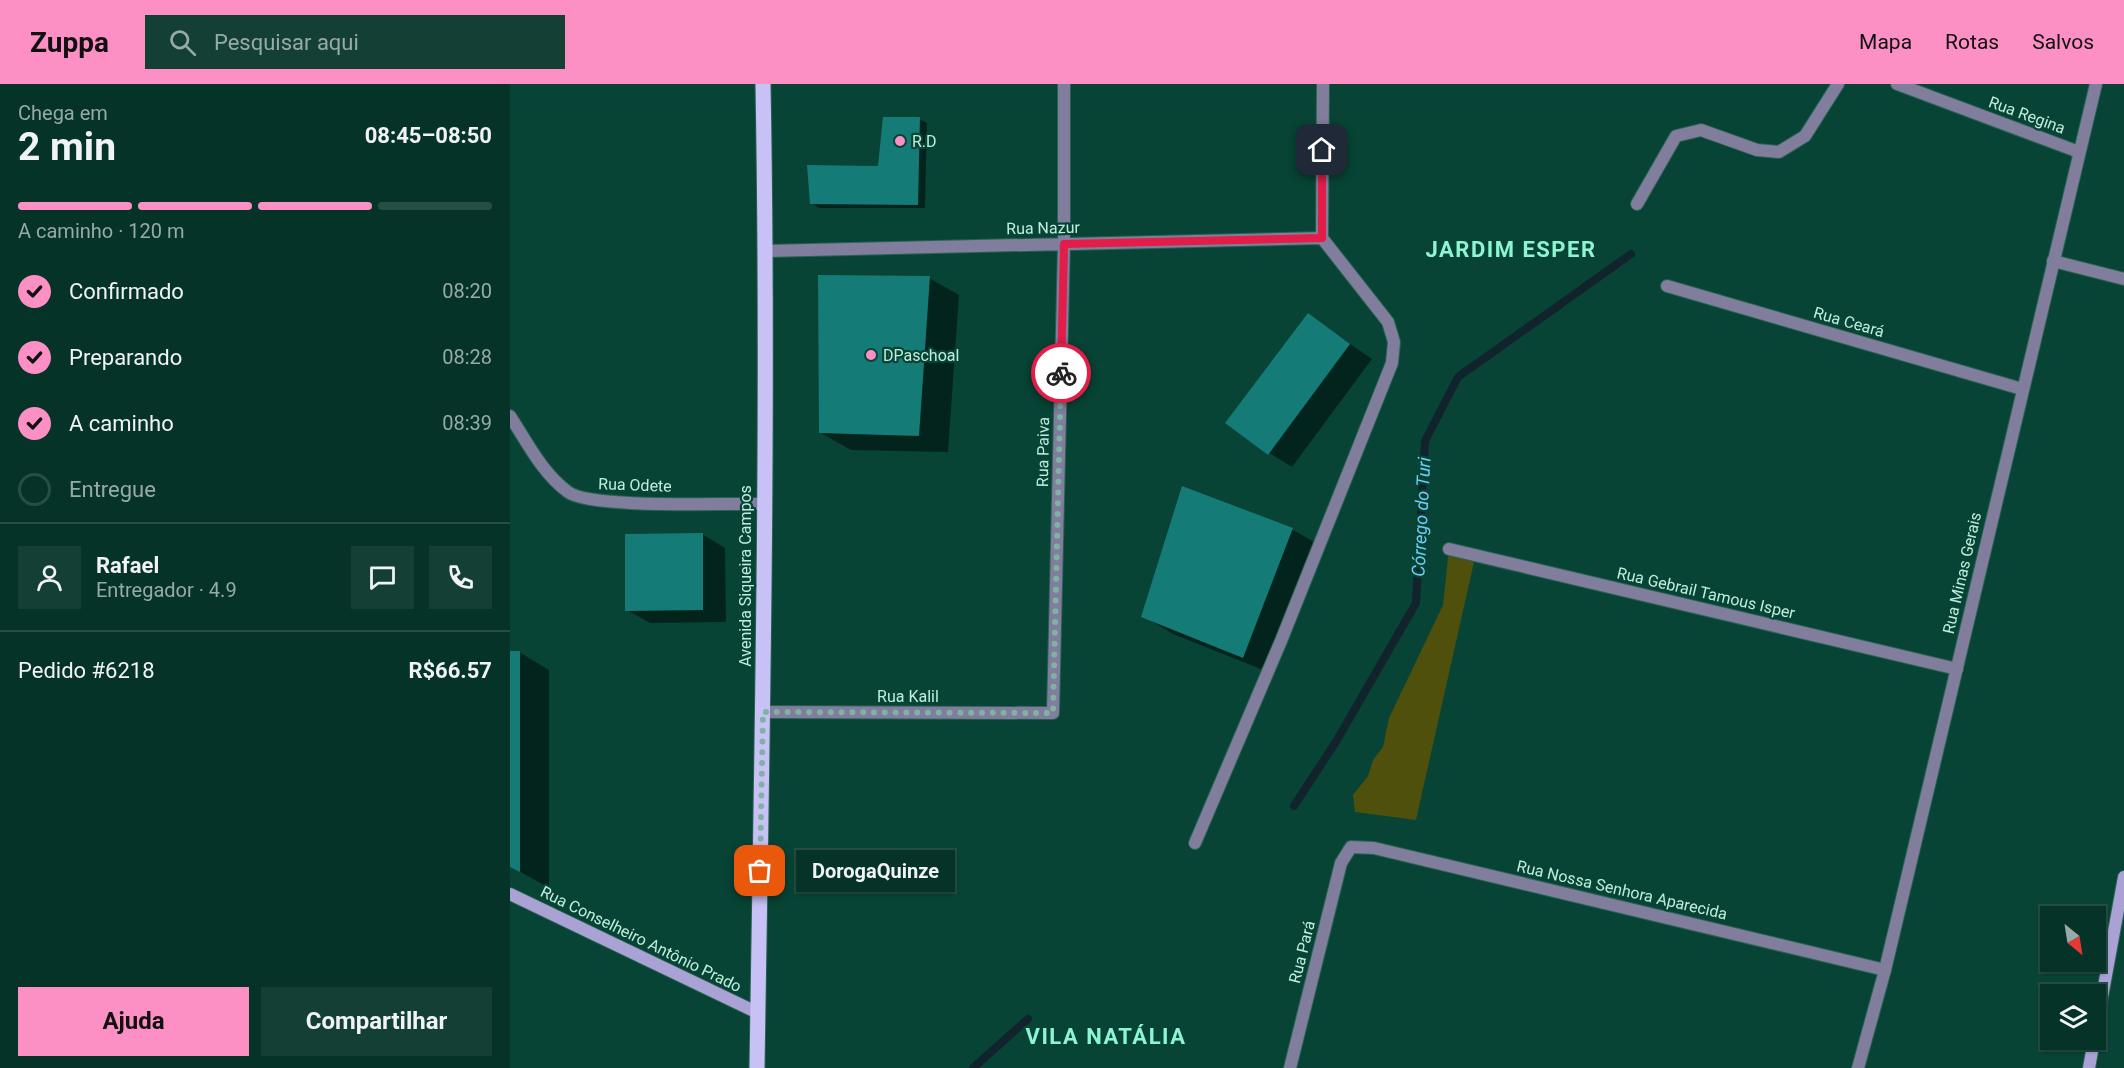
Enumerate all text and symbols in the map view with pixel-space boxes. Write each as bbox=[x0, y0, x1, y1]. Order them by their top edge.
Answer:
search box bbox=[145, 15, 565, 69]
text: Zuppa bbox=[30, 26, 109, 59]
icon: search bbox=[166, 26, 199, 59]
text: Pesquisar aqui bbox=[214, 30, 359, 55]
text: Mapa bbox=[1859, 30, 1912, 54]
text: Rotas bbox=[1945, 30, 1999, 54]
text: Salvos bbox=[2032, 30, 2094, 54]
street label: Rua Regina bbox=[1986, 92, 2068, 138]
text: Chega em bbox=[18, 101, 108, 125]
text: 08:45–08:50 bbox=[365, 123, 492, 148]
text: 2 min bbox=[18, 124, 116, 170]
pin bbox=[1296, 124, 1347, 175]
place label: R.D bbox=[912, 132, 937, 151]
icon: home bbox=[1305, 133, 1338, 166]
marker: R.D bbox=[893, 134, 907, 148]
street label: Rua Nazur bbox=[1006, 218, 1081, 238]
text: A caminho · 120 m bbox=[18, 219, 185, 243]
district label: JARDIM ESPER bbox=[1426, 237, 1596, 262]
icon: check bbox=[18, 275, 51, 308]
text: Confirmado bbox=[69, 279, 184, 304]
text: 08:20 bbox=[442, 279, 492, 303]
street label: Rua Ceará bbox=[1811, 303, 1887, 341]
icon: check bbox=[18, 341, 51, 374]
courier bbox=[1031, 343, 1091, 403]
text: Preparando bbox=[69, 345, 182, 370]
text: 08:28 bbox=[442, 345, 492, 369]
place label: DPaschoal bbox=[883, 346, 959, 365]
marker: DPaschoal bbox=[864, 348, 878, 362]
icon: bike bbox=[1045, 357, 1078, 390]
icon: check bbox=[18, 407, 51, 440]
text: A caminho bbox=[69, 411, 174, 436]
text: 08:39 bbox=[442, 411, 492, 435]
street label: Rua Paiva bbox=[1033, 417, 1053, 487]
water label: Córrego do Turi bbox=[1407, 456, 1435, 577]
street label: Rua Odete bbox=[598, 474, 672, 496]
text: Entregue bbox=[69, 477, 156, 502]
street label: Avenida Siqueira Campos bbox=[736, 485, 755, 667]
street label: Rua Minas Gerais bbox=[1939, 510, 1985, 636]
button: person bbox=[18, 546, 81, 609]
button: chat bbox=[351, 546, 414, 609]
button: phone bbox=[429, 546, 492, 609]
text: Rafael bbox=[96, 553, 159, 578]
street label: Rua Gebrail Tamous Isper bbox=[1615, 563, 1797, 623]
text: Entregador · 4.9 bbox=[96, 578, 237, 602]
text: Pedido #6218 bbox=[18, 658, 155, 683]
text: R$66.57 bbox=[408, 658, 492, 683]
street label: Rua Kalil bbox=[877, 687, 939, 706]
pin bbox=[734, 845, 785, 896]
callout: DorogaQuinze bbox=[796, 850, 955, 892]
icon: bag bbox=[743, 854, 776, 887]
street label: Rua Nossa Senhora Aparecida bbox=[1515, 857, 1729, 923]
text: DorogaQuinze bbox=[812, 859, 939, 883]
street label: Rua Conselheiro Antônio Prado bbox=[537, 882, 745, 996]
north arrow bbox=[2040, 906, 2106, 972]
map controls bbox=[2040, 906, 2106, 1050]
street label: Rua Pará bbox=[1285, 919, 1319, 985]
button: layers bbox=[2040, 984, 2106, 1050]
button: Ajuda bbox=[18, 987, 249, 1056]
button: Compartilhar bbox=[261, 987, 492, 1056]
district label: VILA NATÁLIA bbox=[1026, 1024, 1186, 1049]

